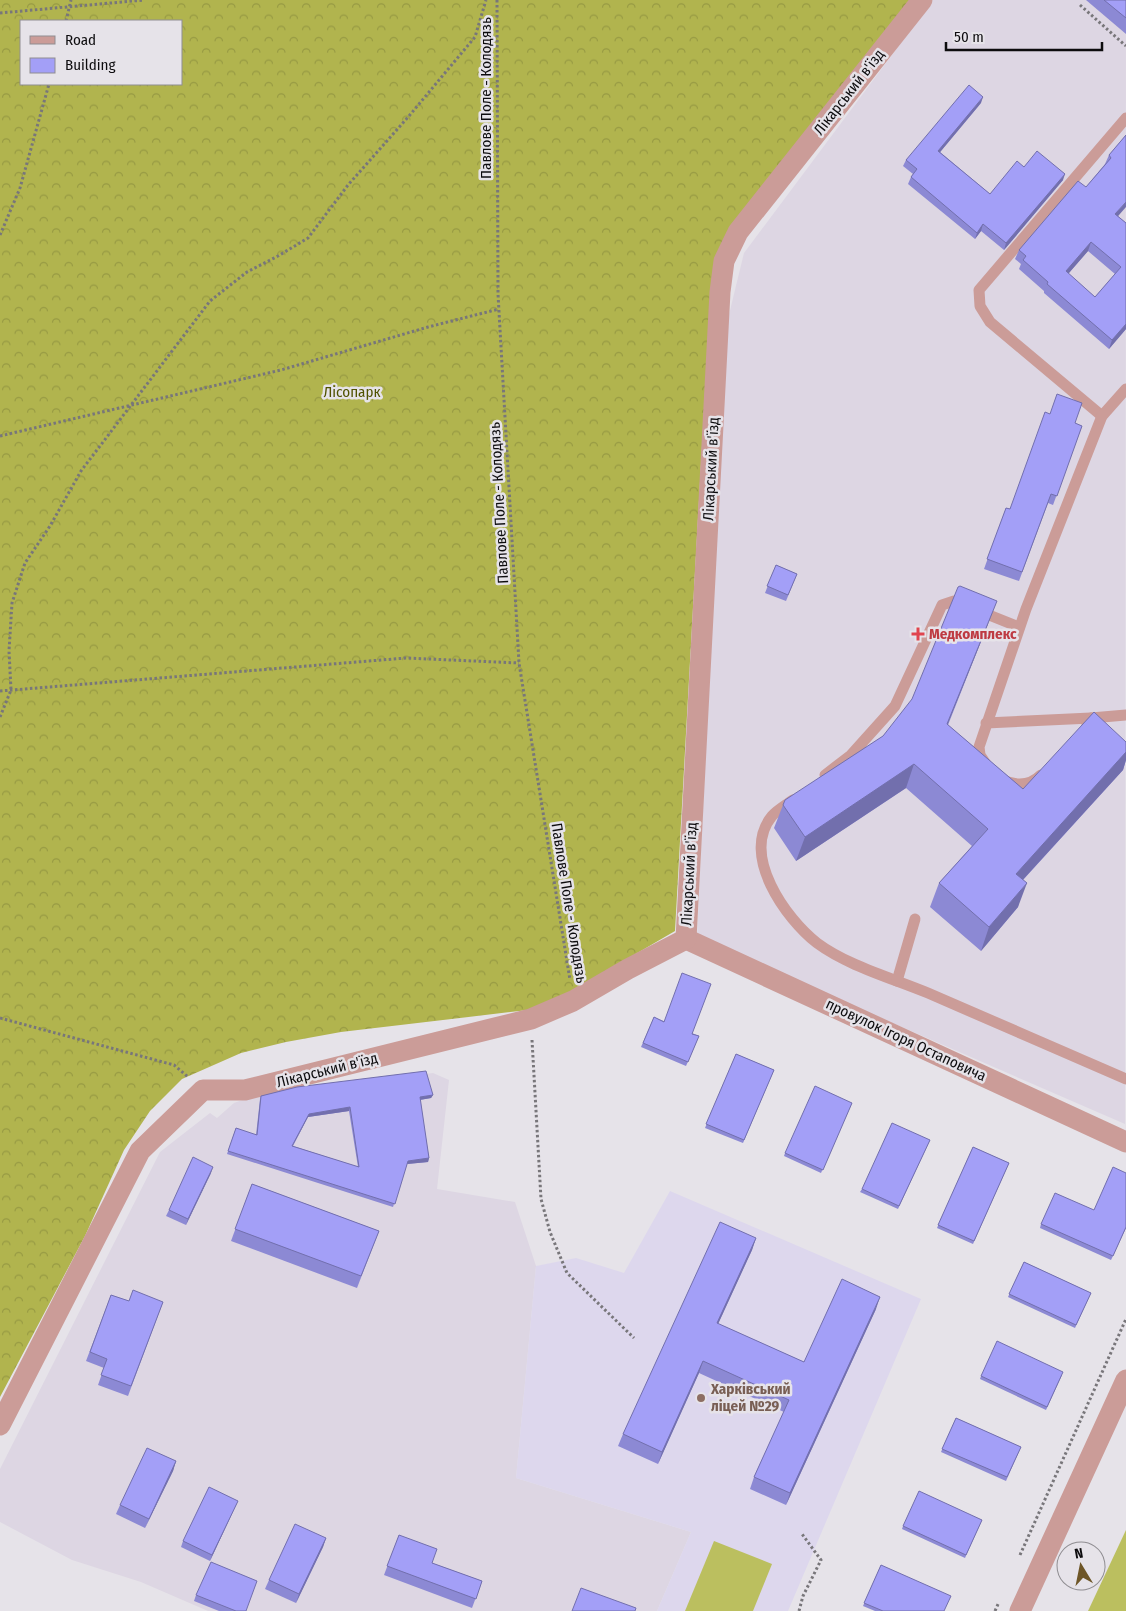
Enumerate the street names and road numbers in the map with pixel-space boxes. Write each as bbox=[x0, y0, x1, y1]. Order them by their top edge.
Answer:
street label: Павлове Поле - Колодязь bbox=[477, 17, 495, 179]
street label: Лікарський в'їзд bbox=[810, 46, 888, 138]
street label: Лікарський в'їзд bbox=[699, 417, 723, 521]
street label: Павлове Поле - Колодязь bbox=[486, 422, 512, 584]
street label: Павлове Поле - Колодязь bbox=[547, 822, 591, 984]
street label: Лікарський в'їзд bbox=[677, 822, 701, 926]
street label: провулок Ігоря Остаповича bbox=[823, 995, 989, 1085]
street label: Лікарський в'їзд bbox=[275, 1049, 379, 1091]

